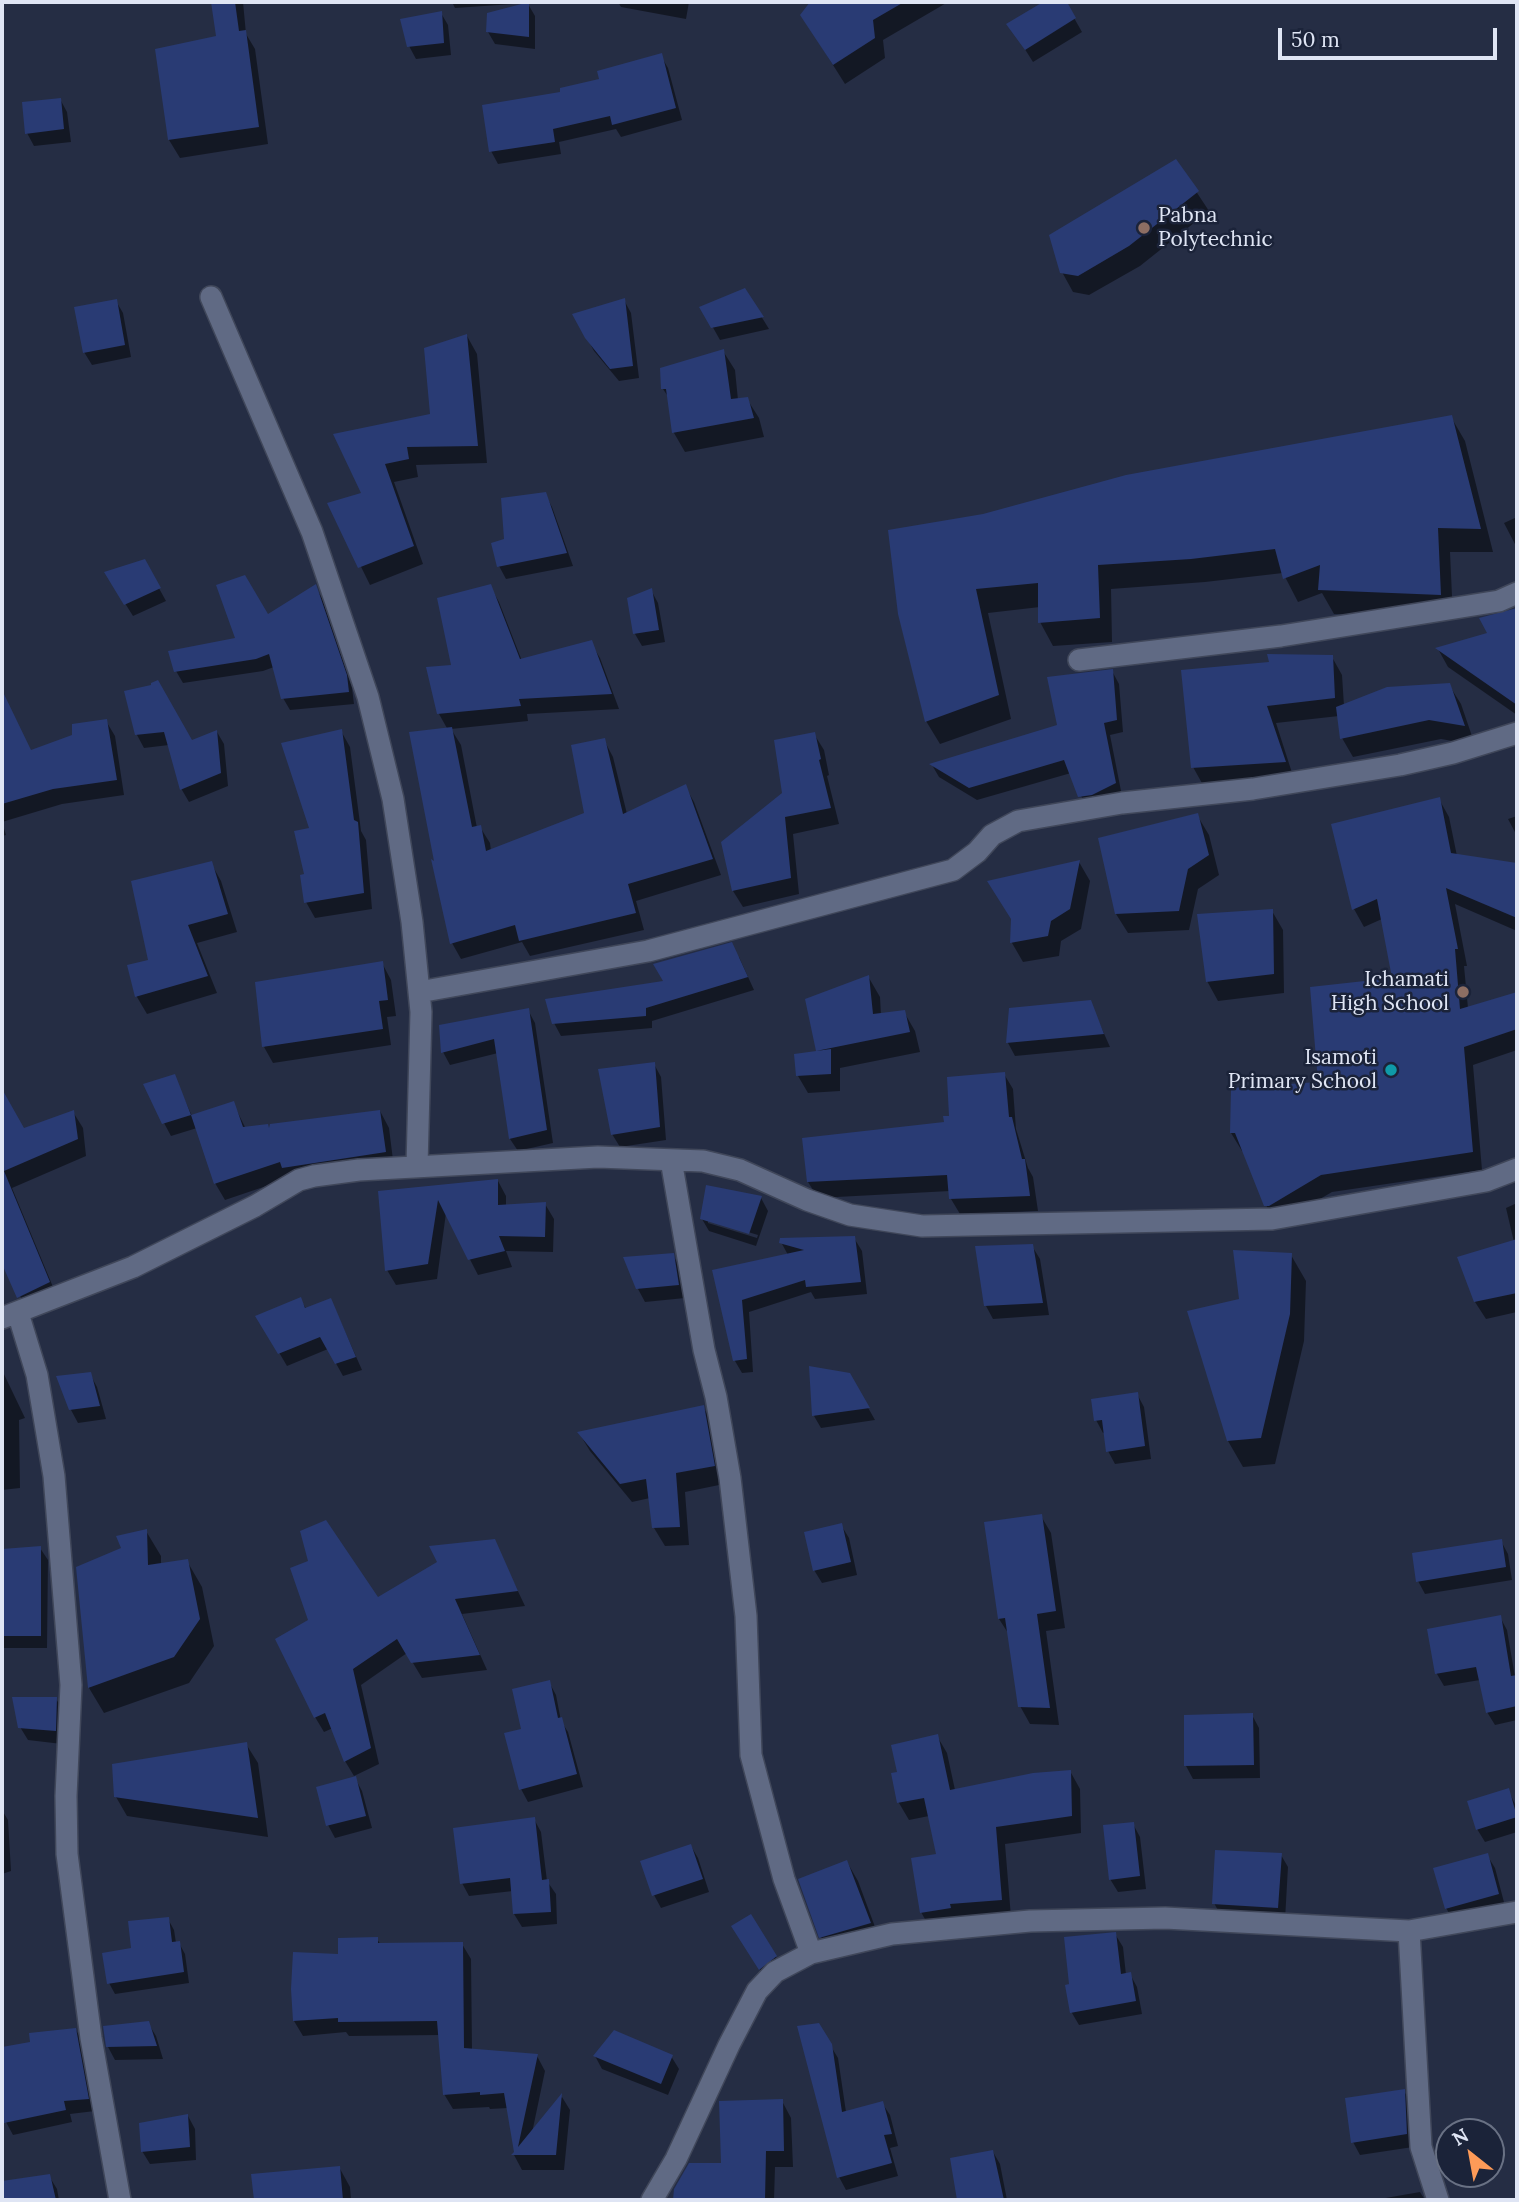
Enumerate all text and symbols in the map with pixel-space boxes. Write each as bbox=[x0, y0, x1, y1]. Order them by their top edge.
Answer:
scale bar bbox=[1281, 14, 1500, 58]
text: 50 m bbox=[1291, 26, 1340, 53]
place label: Pabna Polytechnic bbox=[1158, 203, 1273, 253]
marker: Pabna Polytechnic bbox=[1136, 220, 1152, 236]
place label: Ichamati High School bbox=[1331, 967, 1449, 1017]
marker: Ichamati High School bbox=[1455, 984, 1471, 1000]
place label: Isamoti Primary School bbox=[1228, 1045, 1377, 1095]
marker: Isamoti Primary School bbox=[1383, 1062, 1399, 1078]
north arrow bbox=[1435, 2118, 1505, 2188]
text: N bbox=[1448, 2123, 1473, 2151]

